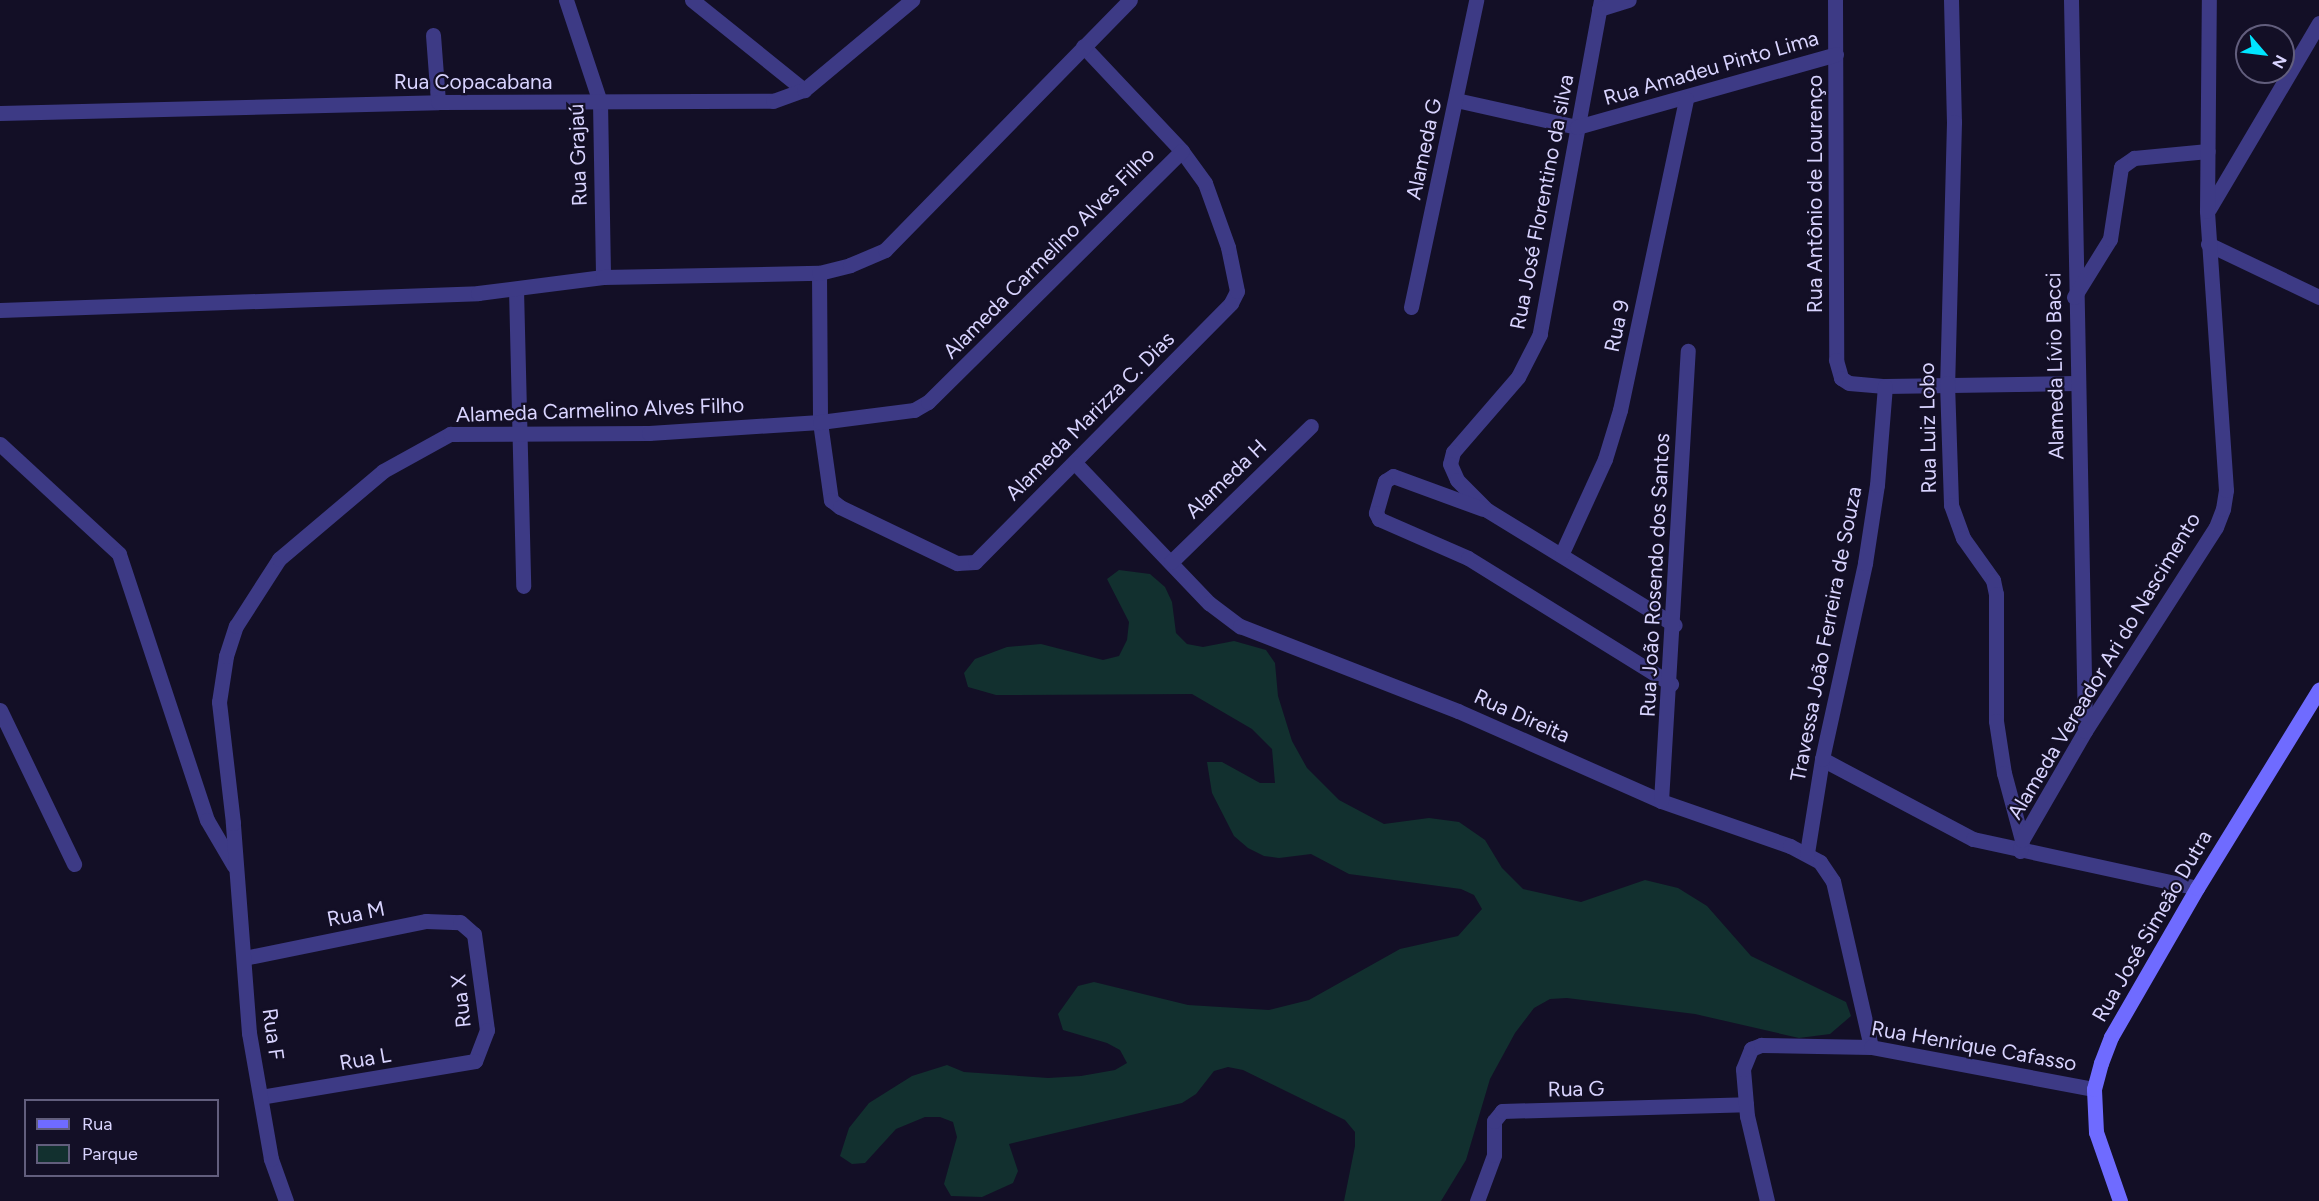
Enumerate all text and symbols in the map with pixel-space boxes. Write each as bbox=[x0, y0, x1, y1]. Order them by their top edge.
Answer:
north arrow bbox=[2235, 24, 2295, 84]
street label: Rua Amadeu Pinto Lima bbox=[1601, 25, 1821, 111]
text: N bbox=[2268, 52, 2291, 72]
street label: Rua Copacabana bbox=[394, 69, 552, 95]
street label: Rua José Florentino da silva bbox=[1505, 72, 1579, 332]
street label: Rua Antônio de Lourenço bbox=[1802, 75, 1828, 313]
street label: Alameda G bbox=[1401, 96, 1447, 202]
street label: Rua Grajaú bbox=[564, 103, 592, 207]
street label: Alameda Carmelino Alves Filho bbox=[938, 142, 1160, 364]
street label: Alameda Lívio Bacci bbox=[2041, 272, 2069, 460]
street label: Rua 9 bbox=[1599, 298, 1635, 354]
street label: Alameda Marizza C. Dias bbox=[1000, 326, 1180, 506]
street label: Rua Luiz Lobo bbox=[1914, 362, 1942, 494]
street label: Alameda Carmelino Alves Filho bbox=[455, 392, 745, 428]
street label: Rua João Rosendo dos Santos bbox=[1635, 432, 1675, 718]
street label: Alameda H bbox=[1180, 434, 1272, 524]
street label: Travessa João Ferreira de Souza bbox=[1785, 484, 1867, 784]
street label: Alameda Vereador Ari do Nascimento bbox=[2002, 508, 2206, 824]
street label: Rua Direita bbox=[1470, 684, 1574, 748]
street label: Rua José Simeão Dutra bbox=[2087, 826, 2217, 1026]
street label: Rua M bbox=[325, 896, 387, 932]
street label: Rua X bbox=[446, 973, 476, 1029]
street label: Rua F bbox=[257, 1006, 289, 1062]
street label: Rua Henrique Cafasso bbox=[1869, 1016, 2079, 1076]
street label: Rua L bbox=[337, 1042, 393, 1076]
street label: Rua G bbox=[1547, 1076, 1605, 1102]
legend bbox=[24, 1099, 219, 1177]
text: Rua bbox=[82, 1113, 113, 1135]
text: Parque bbox=[82, 1143, 138, 1165]

